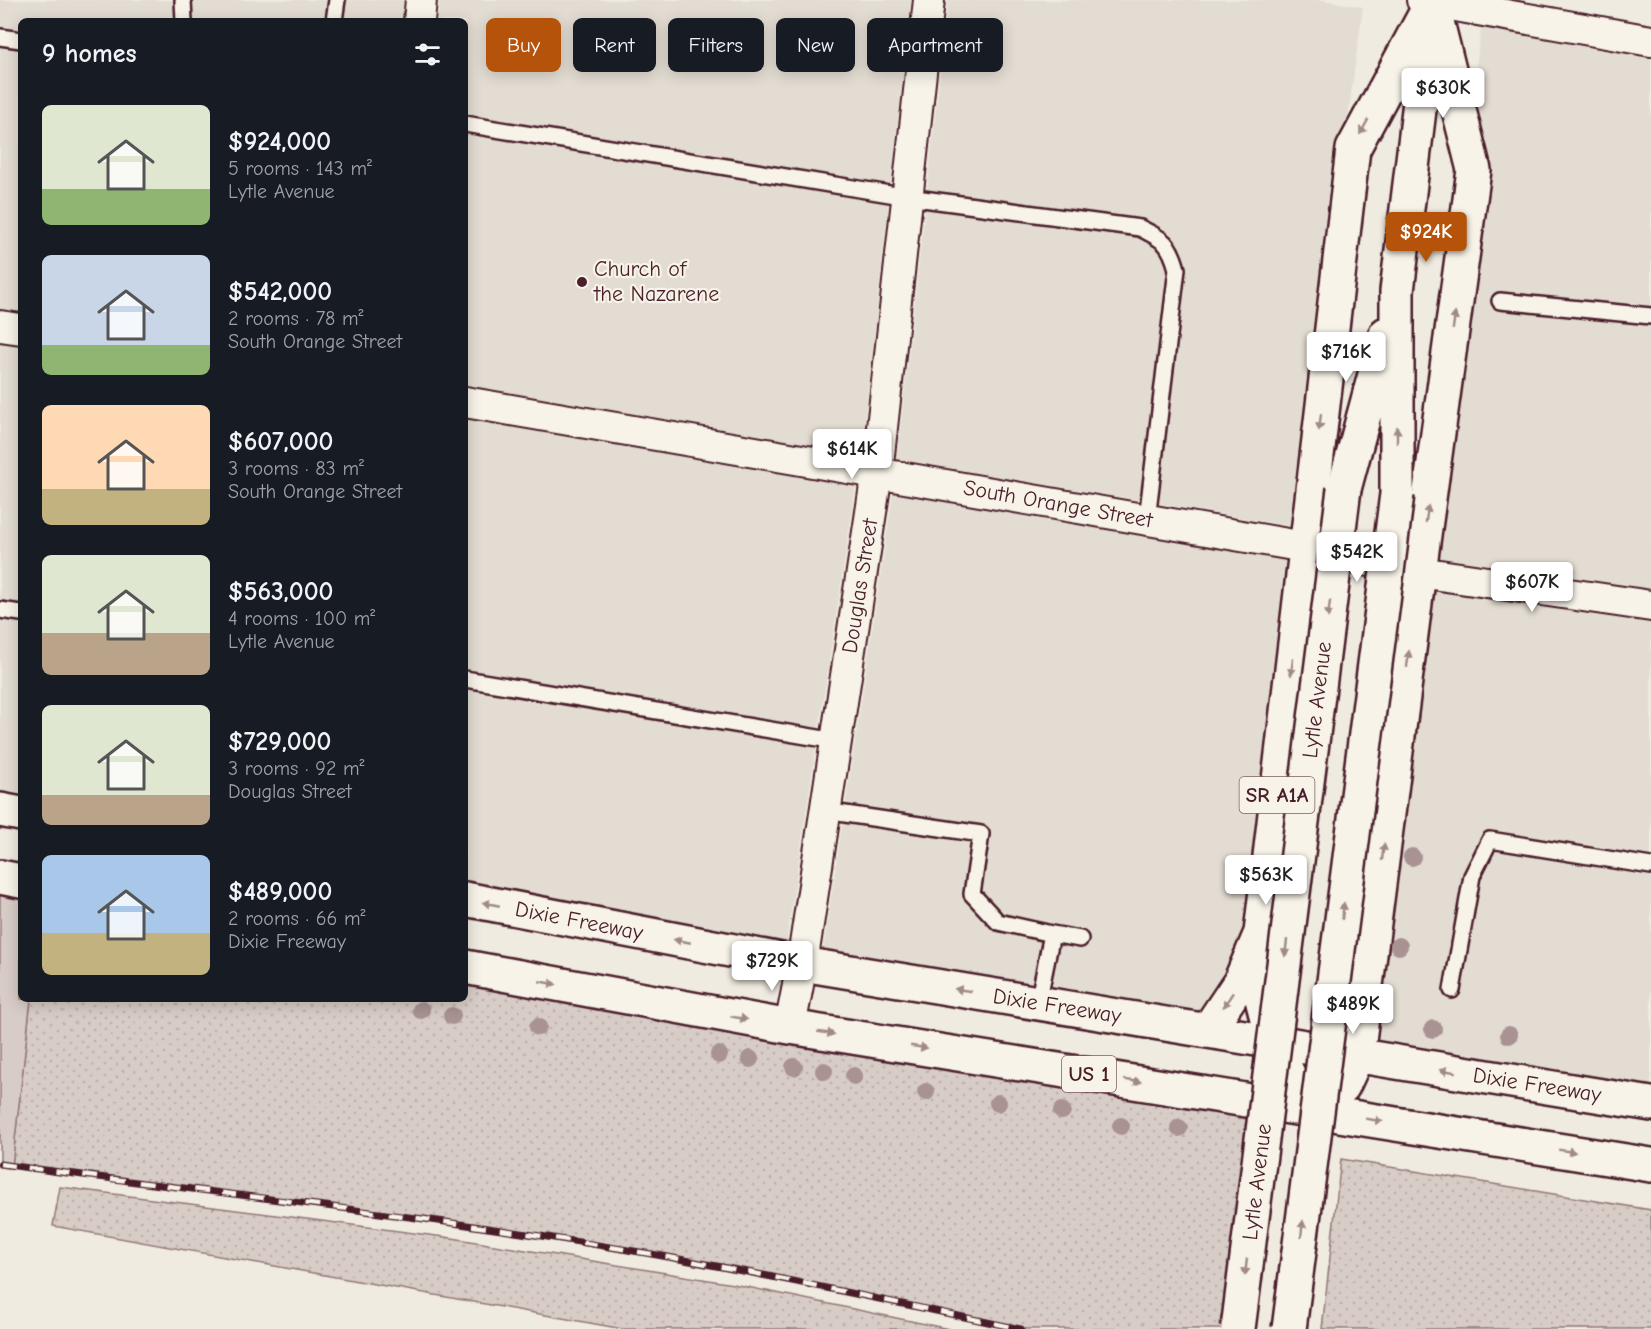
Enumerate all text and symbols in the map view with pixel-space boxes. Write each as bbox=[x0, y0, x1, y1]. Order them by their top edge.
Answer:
chip: Buy bbox=[486, 18, 561, 72]
chip: Rent bbox=[573, 18, 656, 72]
chip: Filters bbox=[668, 18, 764, 72]
chip: New bbox=[776, 18, 855, 72]
chip: Apartment bbox=[867, 18, 1003, 72]
icon: filters bbox=[411, 38, 444, 71]
text: 9 homes bbox=[42, 39, 137, 69]
pin: $630K bbox=[1401, 68, 1485, 119]
text: $630K bbox=[1415, 76, 1471, 99]
one-way arrow bbox=[1359, 119, 1369, 136]
text: $924,000 bbox=[228, 127, 331, 157]
icon: home bbox=[90, 129, 162, 201]
text: 5 rooms · 143 m² bbox=[228, 157, 372, 180]
text: Lytle Avenue bbox=[228, 180, 335, 203]
pin: $924K bbox=[1384, 212, 1468, 263]
text: $924K bbox=[1400, 220, 1452, 243]
place label: Church of the Nazarene bbox=[593, 256, 719, 307]
marker: Church of the Nazarene bbox=[575, 275, 589, 289]
text: $542,000 bbox=[228, 277, 332, 307]
icon: home bbox=[90, 279, 162, 351]
text: 2 rooms · 78 m² bbox=[228, 307, 364, 330]
one-way arrow bbox=[1449, 311, 1458, 330]
text: South Orange Street bbox=[228, 330, 402, 353]
pin: $716K bbox=[1304, 332, 1388, 383]
text: $716K bbox=[1321, 340, 1371, 363]
one-way arrow bbox=[1316, 413, 1325, 432]
one-way arrow bbox=[1392, 426, 1402, 445]
text: $607,000 bbox=[228, 427, 333, 457]
icon: home bbox=[90, 429, 162, 501]
pin: $614K bbox=[810, 429, 894, 480]
text: $614K bbox=[827, 437, 877, 460]
text: 3 rooms · 83 m² bbox=[228, 457, 364, 480]
street label: South Orange Street bbox=[961, 475, 1155, 534]
text: South Orange Street bbox=[228, 480, 402, 503]
one-way arrow bbox=[1423, 504, 1432, 523]
street label: Douglas Street bbox=[837, 516, 884, 655]
pin: $542K bbox=[1315, 532, 1399, 583]
text: $542K bbox=[1330, 540, 1384, 563]
pin: $607K bbox=[1490, 562, 1574, 613]
text: $607K bbox=[1505, 570, 1559, 593]
text: $563,000 bbox=[228, 577, 333, 607]
icon: home bbox=[90, 579, 162, 651]
one-way arrow bbox=[1324, 600, 1334, 619]
text: 4 rooms · 100 m² bbox=[228, 607, 375, 630]
text: Lytle Avenue bbox=[228, 630, 335, 653]
street label: Lytle Avenue bbox=[1297, 640, 1337, 760]
one-way arrow bbox=[1403, 649, 1413, 668]
one-way arrow bbox=[1287, 658, 1296, 677]
text: $729,000 bbox=[228, 727, 331, 757]
icon: home bbox=[90, 729, 162, 801]
text: 3 rooms · 92 m² bbox=[228, 757, 365, 780]
road number: SR A1A bbox=[1240, 777, 1314, 813]
text: Douglas Street bbox=[228, 780, 352, 803]
one-way arrow bbox=[1379, 843, 1388, 862]
pin: $563K bbox=[1224, 855, 1308, 906]
text: $563K bbox=[1239, 863, 1293, 886]
text: $489,000 bbox=[228, 877, 332, 907]
icon: home bbox=[90, 879, 162, 951]
street label: Dixie Freeway bbox=[513, 896, 645, 946]
one-way arrow bbox=[481, 899, 500, 908]
one-way arrow bbox=[1338, 901, 1348, 920]
text: 2 rooms · 66 m² bbox=[228, 907, 366, 930]
text: Dixie Freeway bbox=[228, 930, 346, 953]
one-way arrow bbox=[673, 936, 692, 945]
one-way arrow bbox=[1282, 939, 1291, 958]
pin: $729K bbox=[730, 941, 814, 992]
text: $729K bbox=[746, 949, 798, 972]
one-way arrow bbox=[538, 979, 557, 988]
street label: Dixie Freeway bbox=[991, 983, 1123, 1029]
pin: $489K bbox=[1311, 984, 1395, 1035]
one-way arrow bbox=[954, 986, 973, 995]
one-way arrow bbox=[1222, 991, 1234, 1007]
text: $489K bbox=[1326, 992, 1380, 1015]
one-way arrow bbox=[730, 1014, 749, 1023]
one-way arrow bbox=[816, 1029, 835, 1038]
one-way arrow bbox=[910, 1043, 929, 1052]
road number: US 1 bbox=[1062, 1056, 1116, 1092]
street label: Dixie Freeway bbox=[1471, 1062, 1603, 1108]
one-way arrow bbox=[1439, 1066, 1458, 1075]
one-way arrow bbox=[1123, 1077, 1142, 1086]
one-way arrow bbox=[1365, 1116, 1384, 1125]
street label: Lytle Avenue bbox=[1237, 1122, 1277, 1242]
one-way arrow bbox=[1558, 1147, 1577, 1156]
one-way arrow bbox=[1297, 1220, 1307, 1239]
one-way arrow bbox=[1242, 1257, 1251, 1276]

